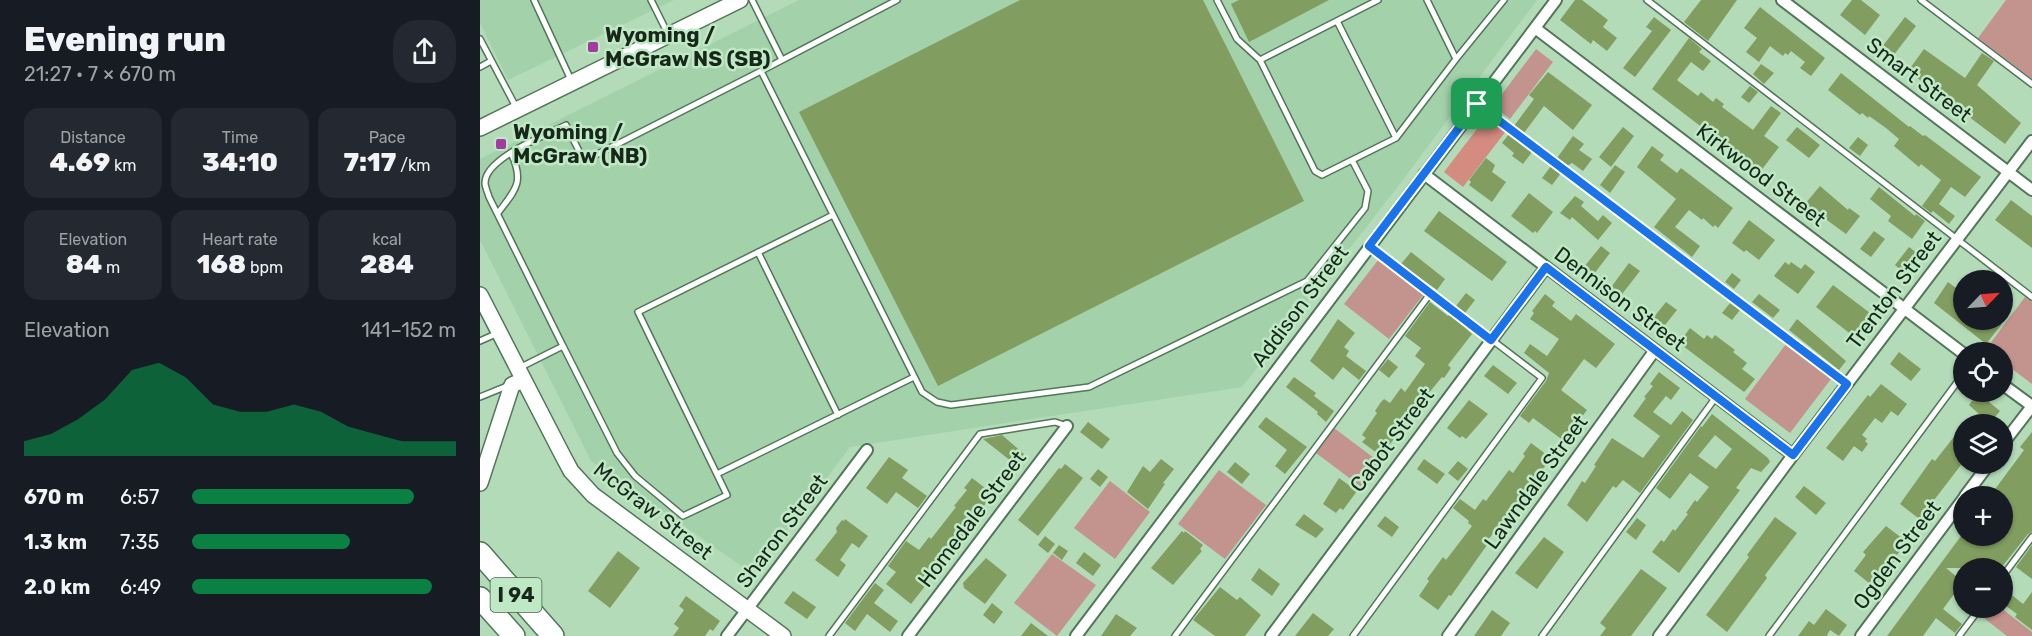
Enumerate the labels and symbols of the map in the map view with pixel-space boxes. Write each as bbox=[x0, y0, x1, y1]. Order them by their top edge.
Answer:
place label: Wyoming / McGraw NS (SB) bbox=[605, 22, 771, 71]
street label: Smart Street bbox=[1862, 32, 1977, 127]
marker: Wyoming / McGraw NS (SB) bbox=[586, 40, 600, 54]
pin bbox=[1451, 78, 1502, 129]
street label: Kirkwood Street bbox=[1692, 118, 1831, 231]
place label: Wyoming / McGraw (NB) bbox=[513, 119, 647, 168]
marker: Wyoming / McGraw (NB) bbox=[494, 137, 508, 151]
street label: Trenton Street bbox=[1841, 226, 1946, 354]
street label: Addison Street bbox=[1246, 240, 1353, 371]
street label: Dennison Street bbox=[1550, 241, 1691, 356]
north arrow bbox=[1953, 270, 2013, 330]
street label: Cabot Street bbox=[1344, 383, 1439, 497]
street label: Lawndale Street bbox=[1479, 410, 1593, 554]
street label: Homedale Street bbox=[912, 446, 1031, 592]
street label: McGraw Street bbox=[589, 456, 718, 565]
street label: Sharon Street bbox=[731, 469, 832, 592]
street label: Ogden Street bbox=[1848, 495, 1946, 614]
road number: I 94 bbox=[490, 578, 542, 612]

